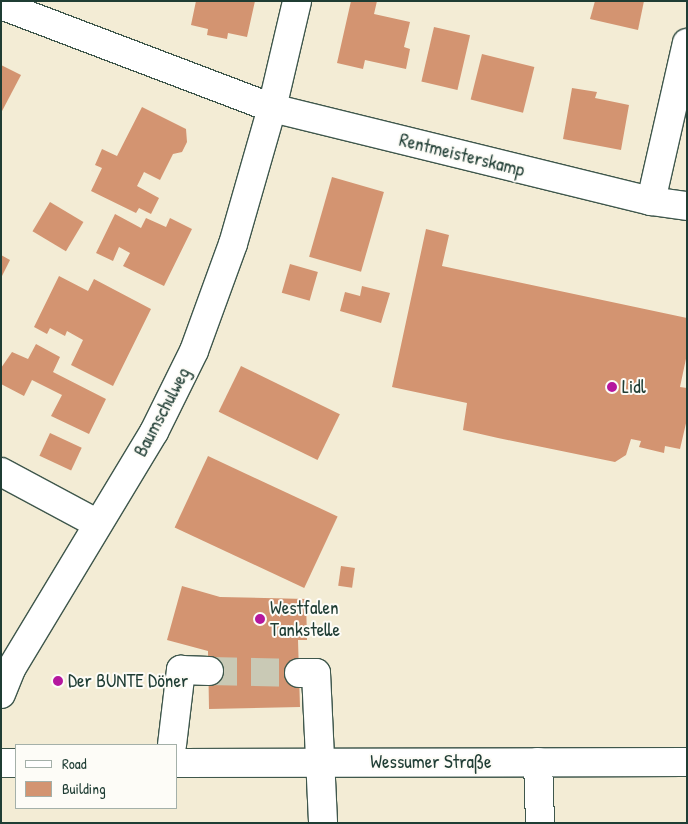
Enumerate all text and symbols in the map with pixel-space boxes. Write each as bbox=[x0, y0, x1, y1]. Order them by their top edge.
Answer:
street label: Rentmeisterskamp bbox=[397, 128, 527, 182]
street label: Baumschulweg bbox=[129, 364, 195, 460]
place label: Lidl bbox=[622, 376, 646, 398]
marker: Lidl bbox=[606, 381, 618, 393]
place label: Westfalen Tankstelle bbox=[270, 597, 340, 641]
marker: Westfalen Tankstelle bbox=[254, 613, 266, 625]
place label: Der BUNTE Döner bbox=[68, 670, 188, 692]
marker: Der BUNTE Döner bbox=[52, 675, 64, 687]
legend bbox=[15, 744, 178, 809]
street label: Wessumer Straße bbox=[370, 751, 492, 773]
text: Road bbox=[62, 753, 87, 774]
text: Building bbox=[62, 778, 106, 799]

